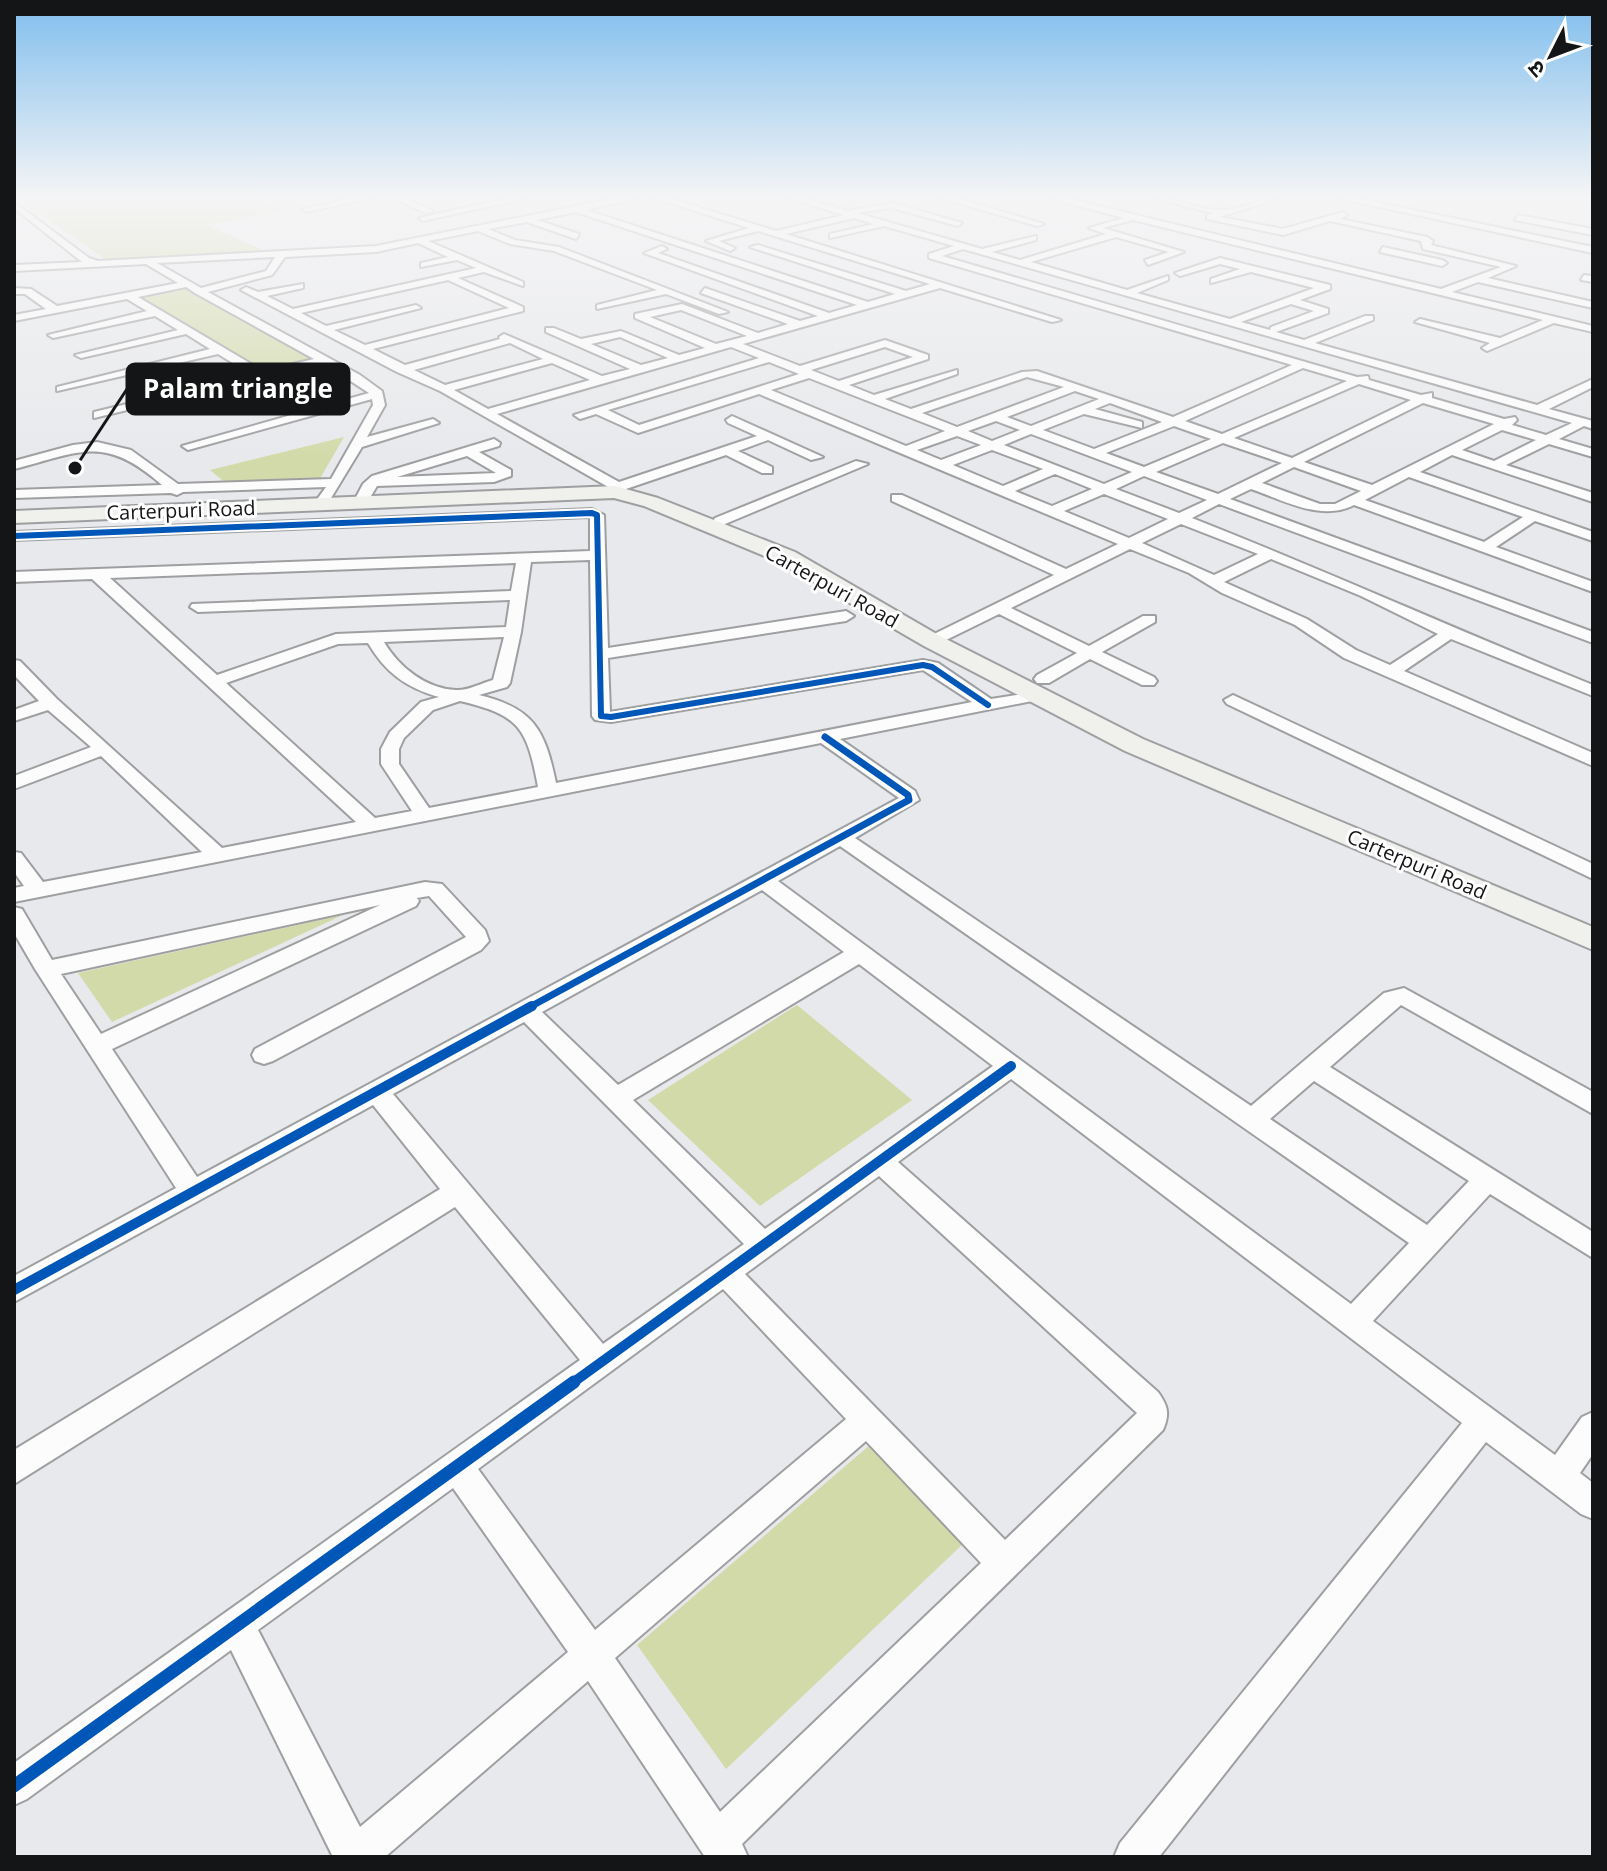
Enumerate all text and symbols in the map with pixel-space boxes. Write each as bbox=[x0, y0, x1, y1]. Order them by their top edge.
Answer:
north arrow bbox=[1511, 16, 1591, 96]
text: उ bbox=[1519, 54, 1551, 85]
callout: Palam triangle bbox=[127, 364, 349, 414]
text: Palam triangle bbox=[143, 370, 333, 406]
street label: Carterpuri Road bbox=[106, 494, 256, 526]
street label: Carterpuri Road bbox=[760, 538, 904, 634]
street label: Carterpuri Road bbox=[1343, 822, 1491, 906]

